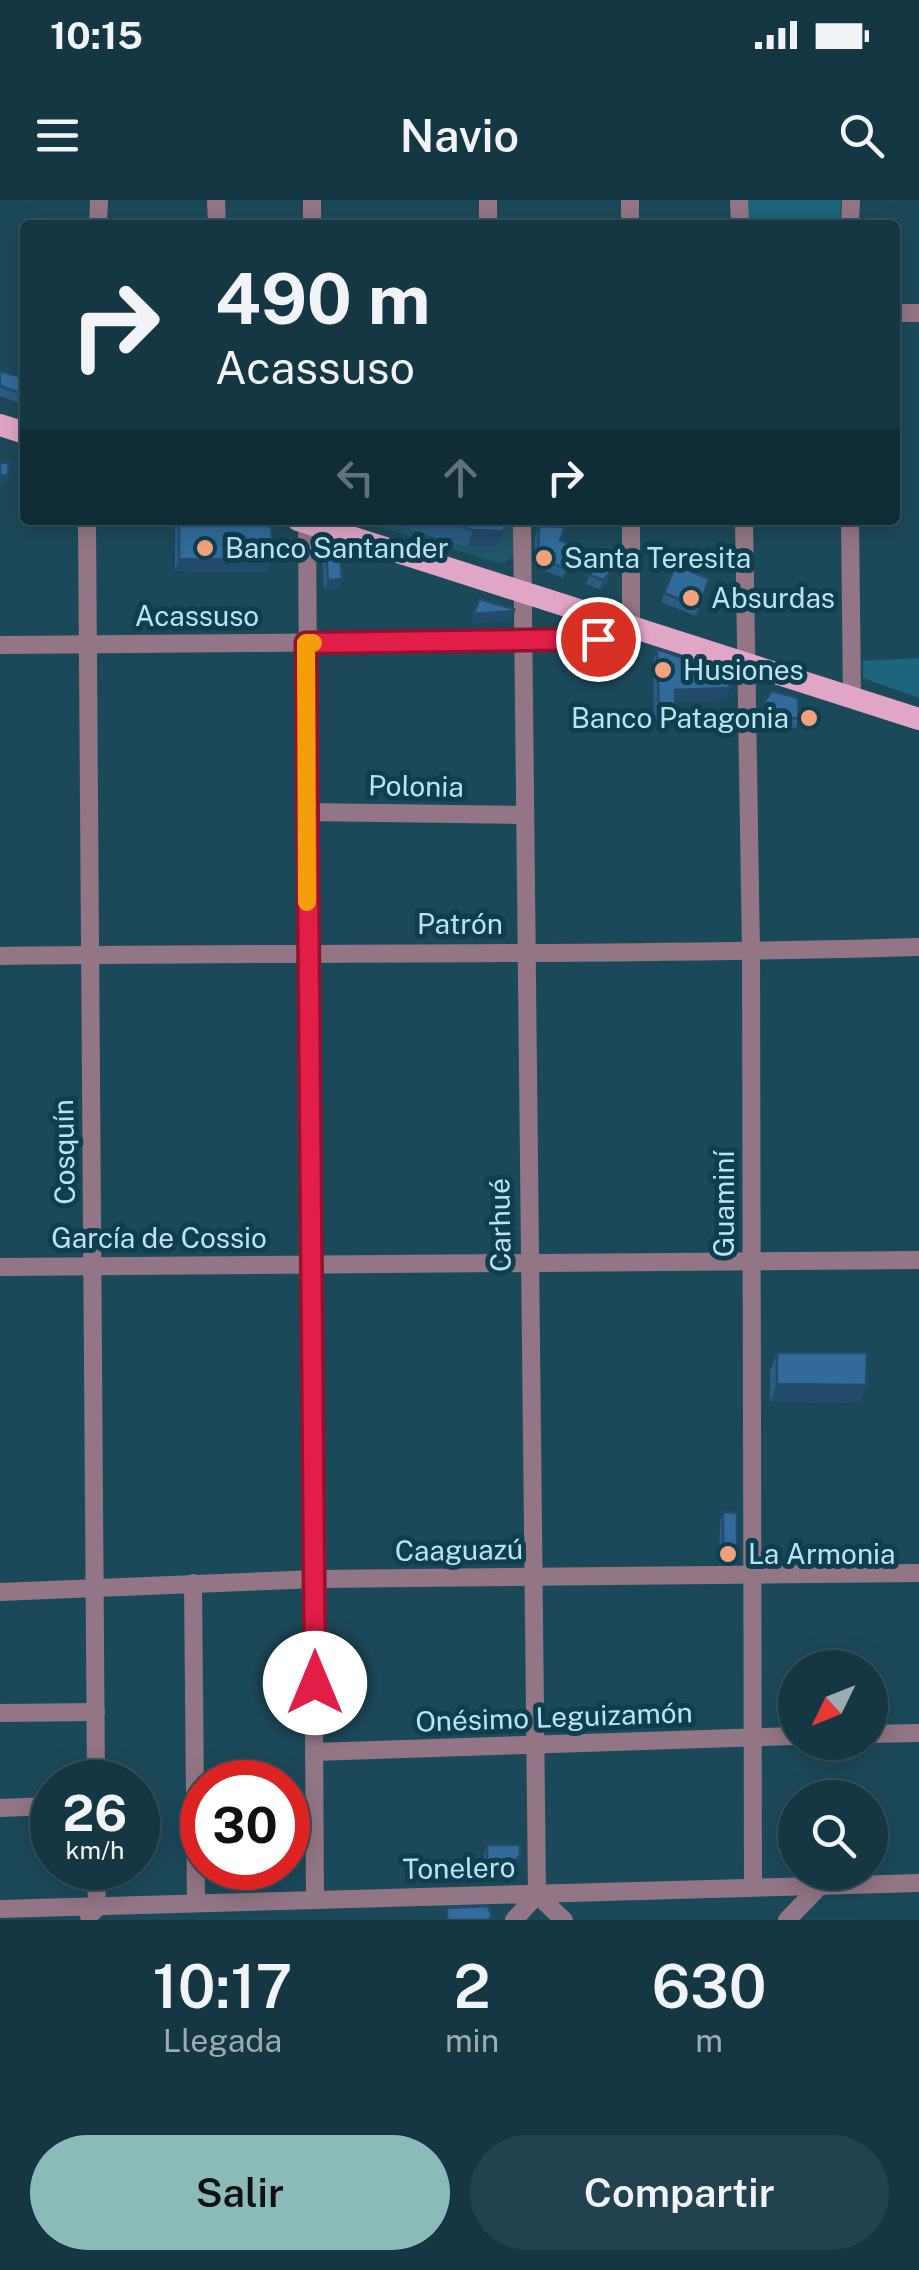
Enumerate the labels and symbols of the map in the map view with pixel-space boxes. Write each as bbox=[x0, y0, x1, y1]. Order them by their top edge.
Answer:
place label: Banco Santander bbox=[225, 531, 449, 564]
marker: Banco Santander bbox=[194, 537, 216, 559]
place label: Santa Teresita bbox=[564, 541, 751, 574]
marker: Santa Teresita bbox=[533, 547, 555, 569]
place label: Absurdas bbox=[711, 581, 835, 614]
marker: Absurdas bbox=[680, 587, 702, 609]
pin bbox=[556, 597, 641, 682]
street label: Acassuso bbox=[135, 599, 259, 632]
place label: Husiones bbox=[683, 653, 804, 686]
marker: Husiones bbox=[652, 659, 674, 681]
place label: Banco Patagonia bbox=[571, 701, 789, 734]
marker: Banco Patagonia bbox=[798, 707, 820, 729]
street label: Polonia bbox=[368, 768, 464, 803]
street label: Patrón bbox=[417, 907, 503, 940]
street label: Cosquín bbox=[46, 1099, 81, 1205]
street label: Guaminí bbox=[707, 1150, 740, 1257]
street label: Carhué bbox=[482, 1178, 517, 1272]
street label: García de Cossio bbox=[51, 1221, 267, 1254]
street label: Caaguazú bbox=[395, 1532, 523, 1567]
place label: La Armonia bbox=[748, 1537, 895, 1570]
marker: La Armonia bbox=[717, 1543, 739, 1565]
position arrow bbox=[263, 1631, 367, 1735]
north arrow bbox=[778, 1650, 888, 1760]
street label: Onésimo Leguizamón bbox=[415, 1695, 693, 1738]
speed limit sign: 30 bbox=[180, 1760, 310, 1890]
street label: Tonelero bbox=[402, 1850, 516, 1885]

